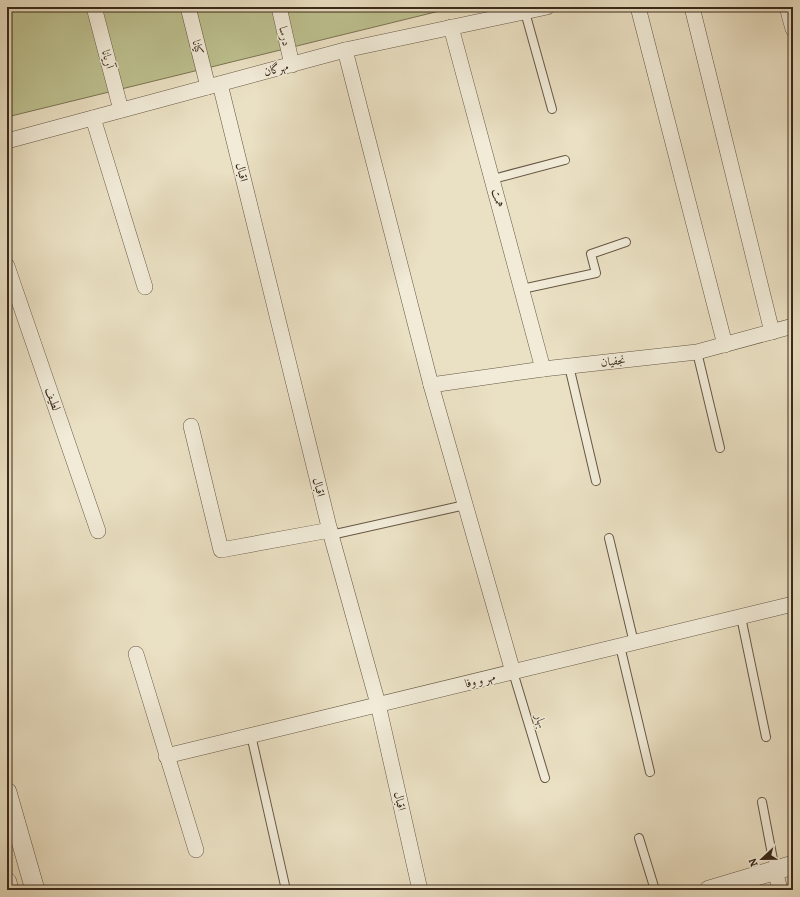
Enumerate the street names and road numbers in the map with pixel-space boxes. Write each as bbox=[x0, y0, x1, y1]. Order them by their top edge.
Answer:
street label: درسا bbox=[275, 25, 295, 47]
street label: کیانا bbox=[188, 38, 208, 56]
street label: آریانا bbox=[98, 48, 119, 72]
street label: مهرگان bbox=[262, 58, 290, 80]
street label: اقبال bbox=[232, 161, 252, 184]
street label: همت bbox=[488, 187, 508, 209]
street label: نجفیان bbox=[600, 352, 626, 370]
street label: لطیف bbox=[42, 385, 64, 413]
street label: اقبال bbox=[309, 476, 329, 499]
street label: مهر و وفا bbox=[463, 668, 497, 692]
street label: بهار bbox=[531, 711, 551, 730]
street label: اقبال bbox=[390, 790, 410, 812]

